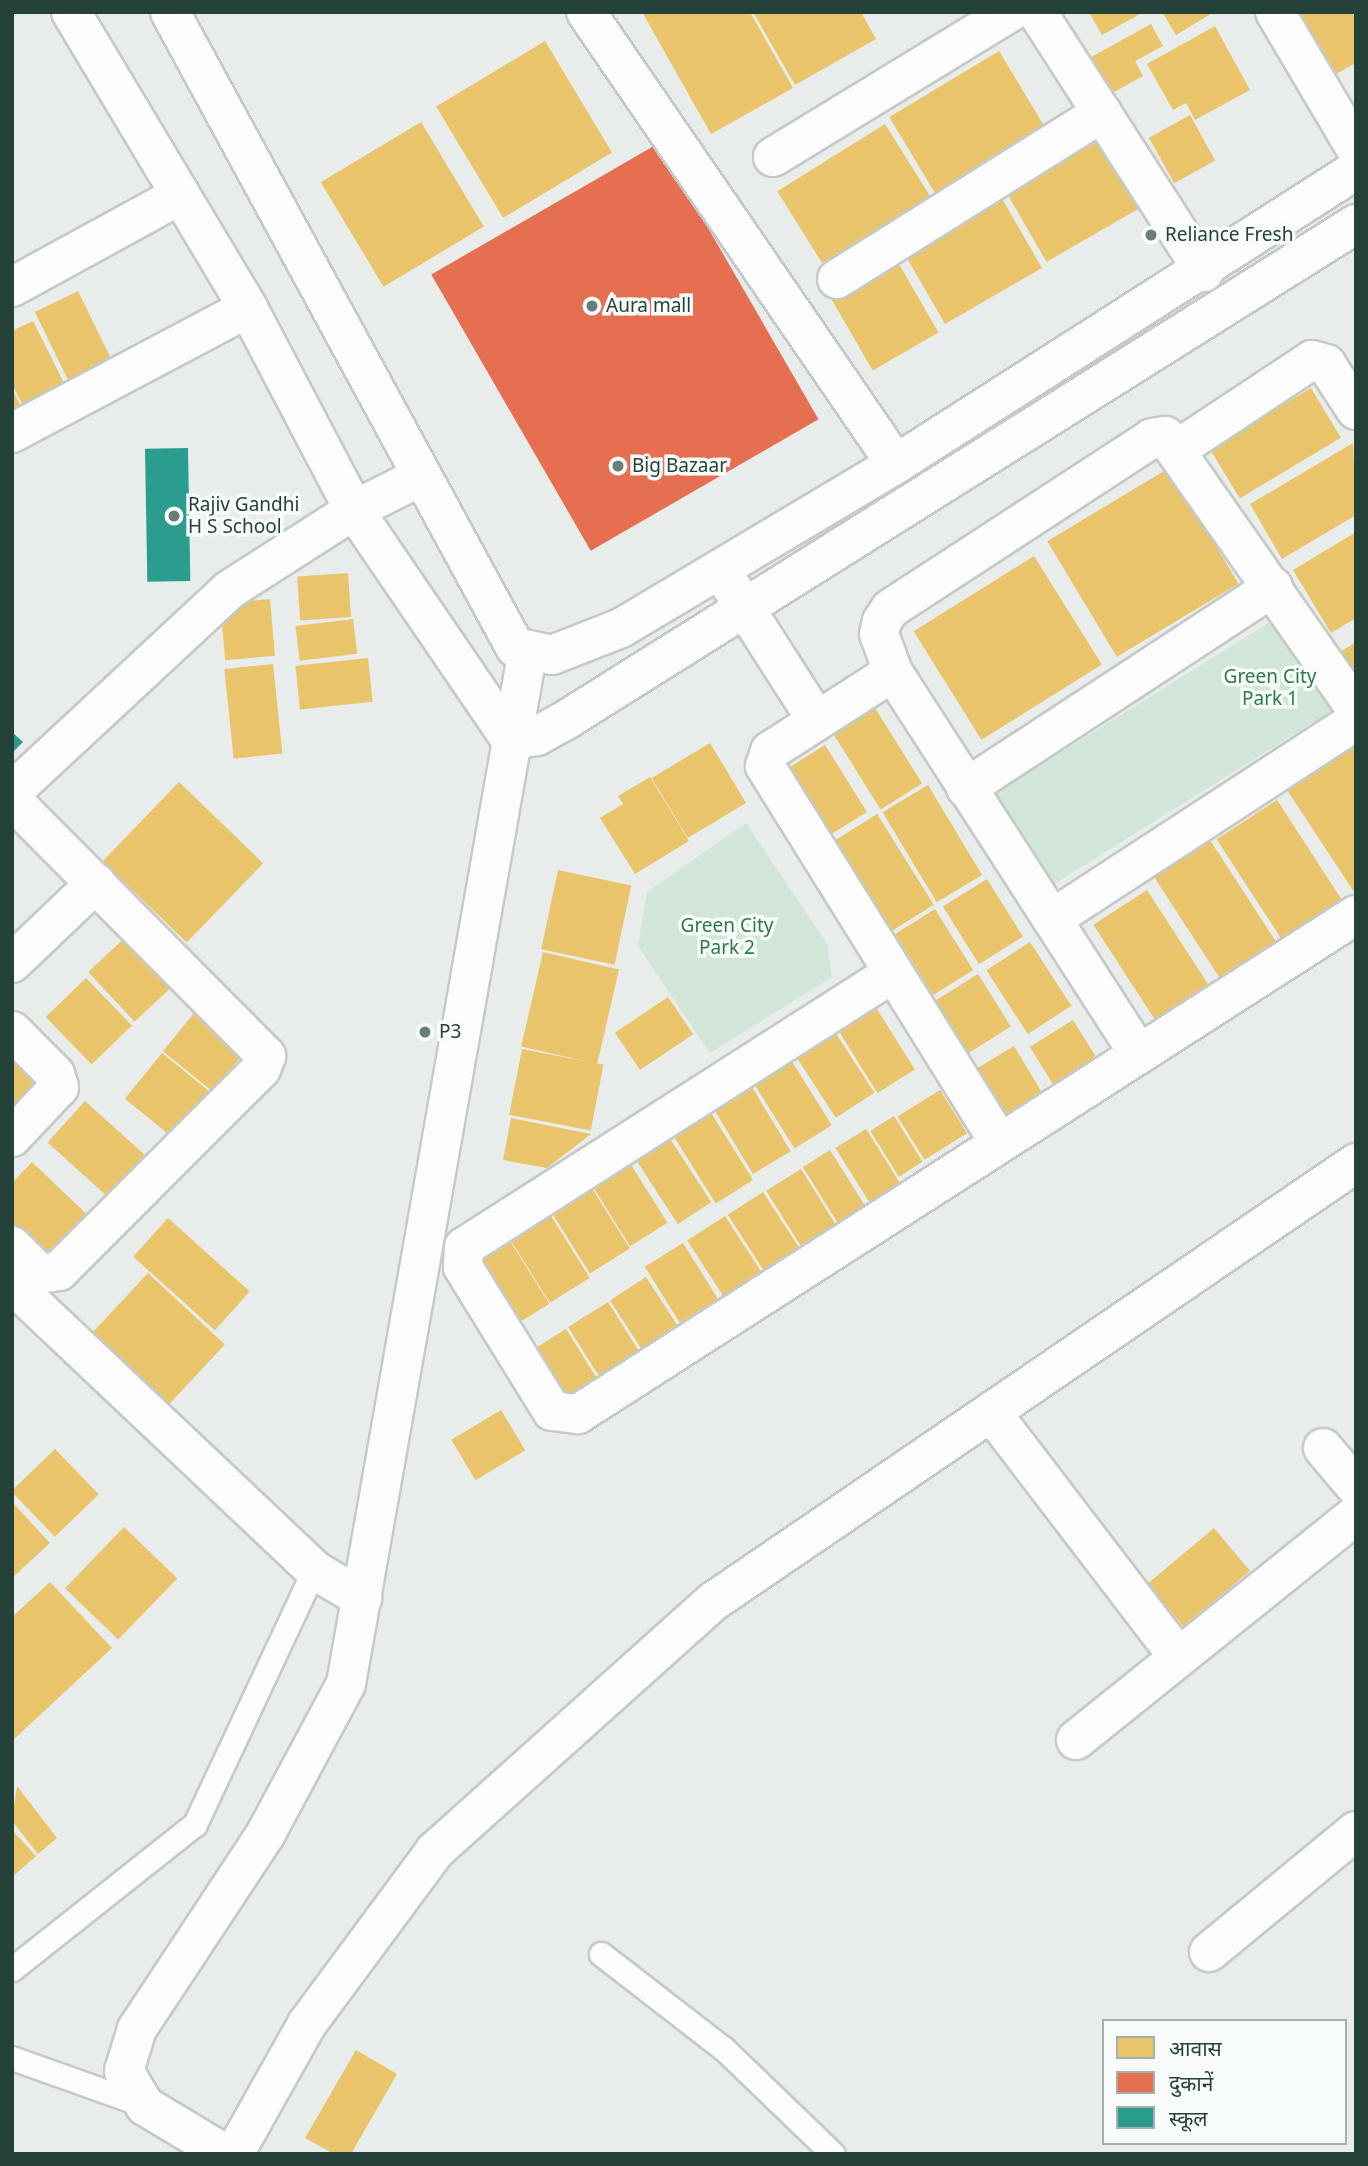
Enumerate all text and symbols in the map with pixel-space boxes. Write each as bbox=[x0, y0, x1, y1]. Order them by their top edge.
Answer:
place label: Reliance Fresh bbox=[1165, 224, 1293, 246]
marker: Reliance Fresh bbox=[1143, 227, 1159, 243]
place label: Aura mall bbox=[606, 295, 691, 317]
marker: Aura mall bbox=[584, 298, 600, 314]
place label: Big Bazaar bbox=[632, 455, 727, 477]
marker: Big Bazaar bbox=[610, 458, 626, 474]
place label: Rajiv Gandhi H S School bbox=[188, 494, 299, 538]
marker: Rajiv Gandhi H S School bbox=[166, 508, 182, 524]
park label: Green City Park 1 bbox=[1224, 666, 1316, 710]
park label: Green City Park 2 bbox=[681, 915, 773, 959]
place label: P3 bbox=[439, 1021, 461, 1043]
marker: P3 bbox=[417, 1024, 433, 1040]
legend bbox=[1102, 2019, 1347, 2145]
text: आवास bbox=[1169, 2034, 1222, 2062]
text: दुकानें bbox=[1169, 2069, 1213, 2097]
text: स्कूल bbox=[1169, 2104, 1208, 2132]

